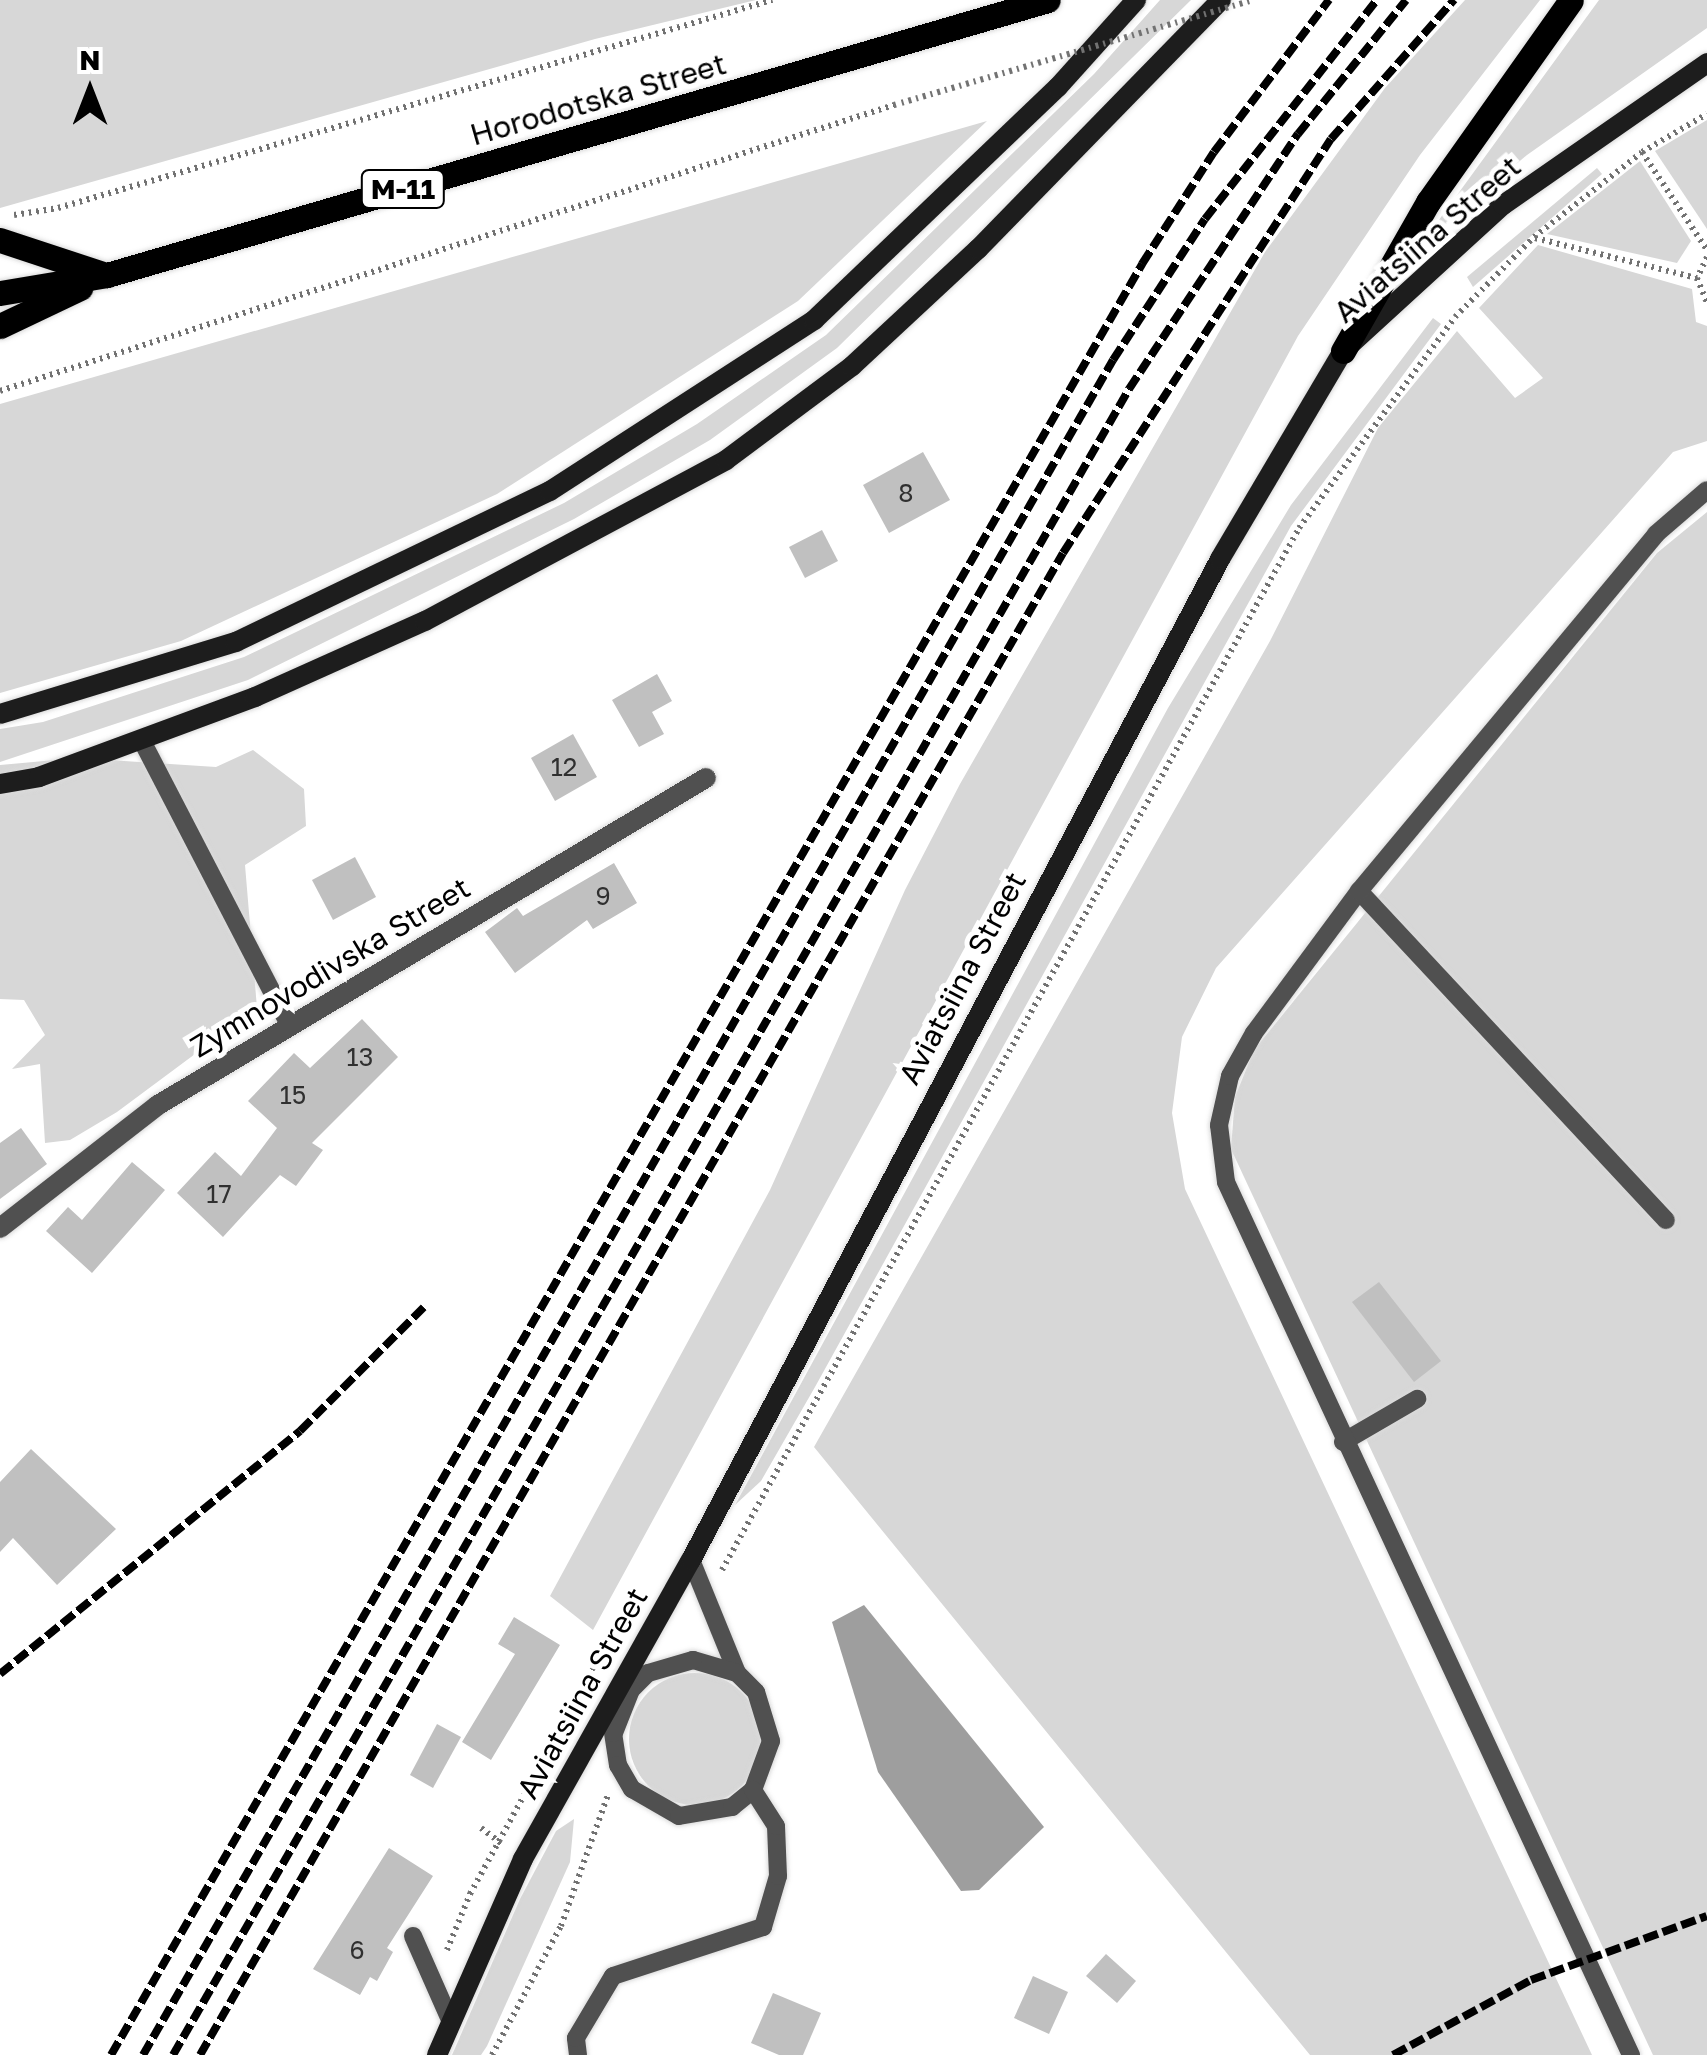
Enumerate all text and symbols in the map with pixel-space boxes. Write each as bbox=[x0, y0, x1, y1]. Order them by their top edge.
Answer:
north arrow bbox=[40, 40, 140, 140]
text: N bbox=[79, 43, 101, 76]
street label: Horodotska Street bbox=[466, 45, 730, 153]
street label: Aviatsiina Street bbox=[1326, 148, 1528, 330]
road number: М-11 bbox=[360, 166, 446, 212]
house number: 8 bbox=[898, 478, 914, 508]
house number: 12 bbox=[551, 752, 577, 782]
street label: Aviatsiina Street bbox=[891, 866, 1033, 1090]
street label: Zymnovodivska Street bbox=[184, 869, 476, 1065]
house number: 9 bbox=[595, 881, 611, 911]
house number: 13 bbox=[347, 1042, 373, 1072]
house number: 15 bbox=[280, 1080, 306, 1110]
house number: 17 bbox=[206, 1179, 232, 1209]
street label: Aviatsiina Street bbox=[509, 1581, 655, 1805]
house number: 6 bbox=[349, 1935, 365, 1965]

